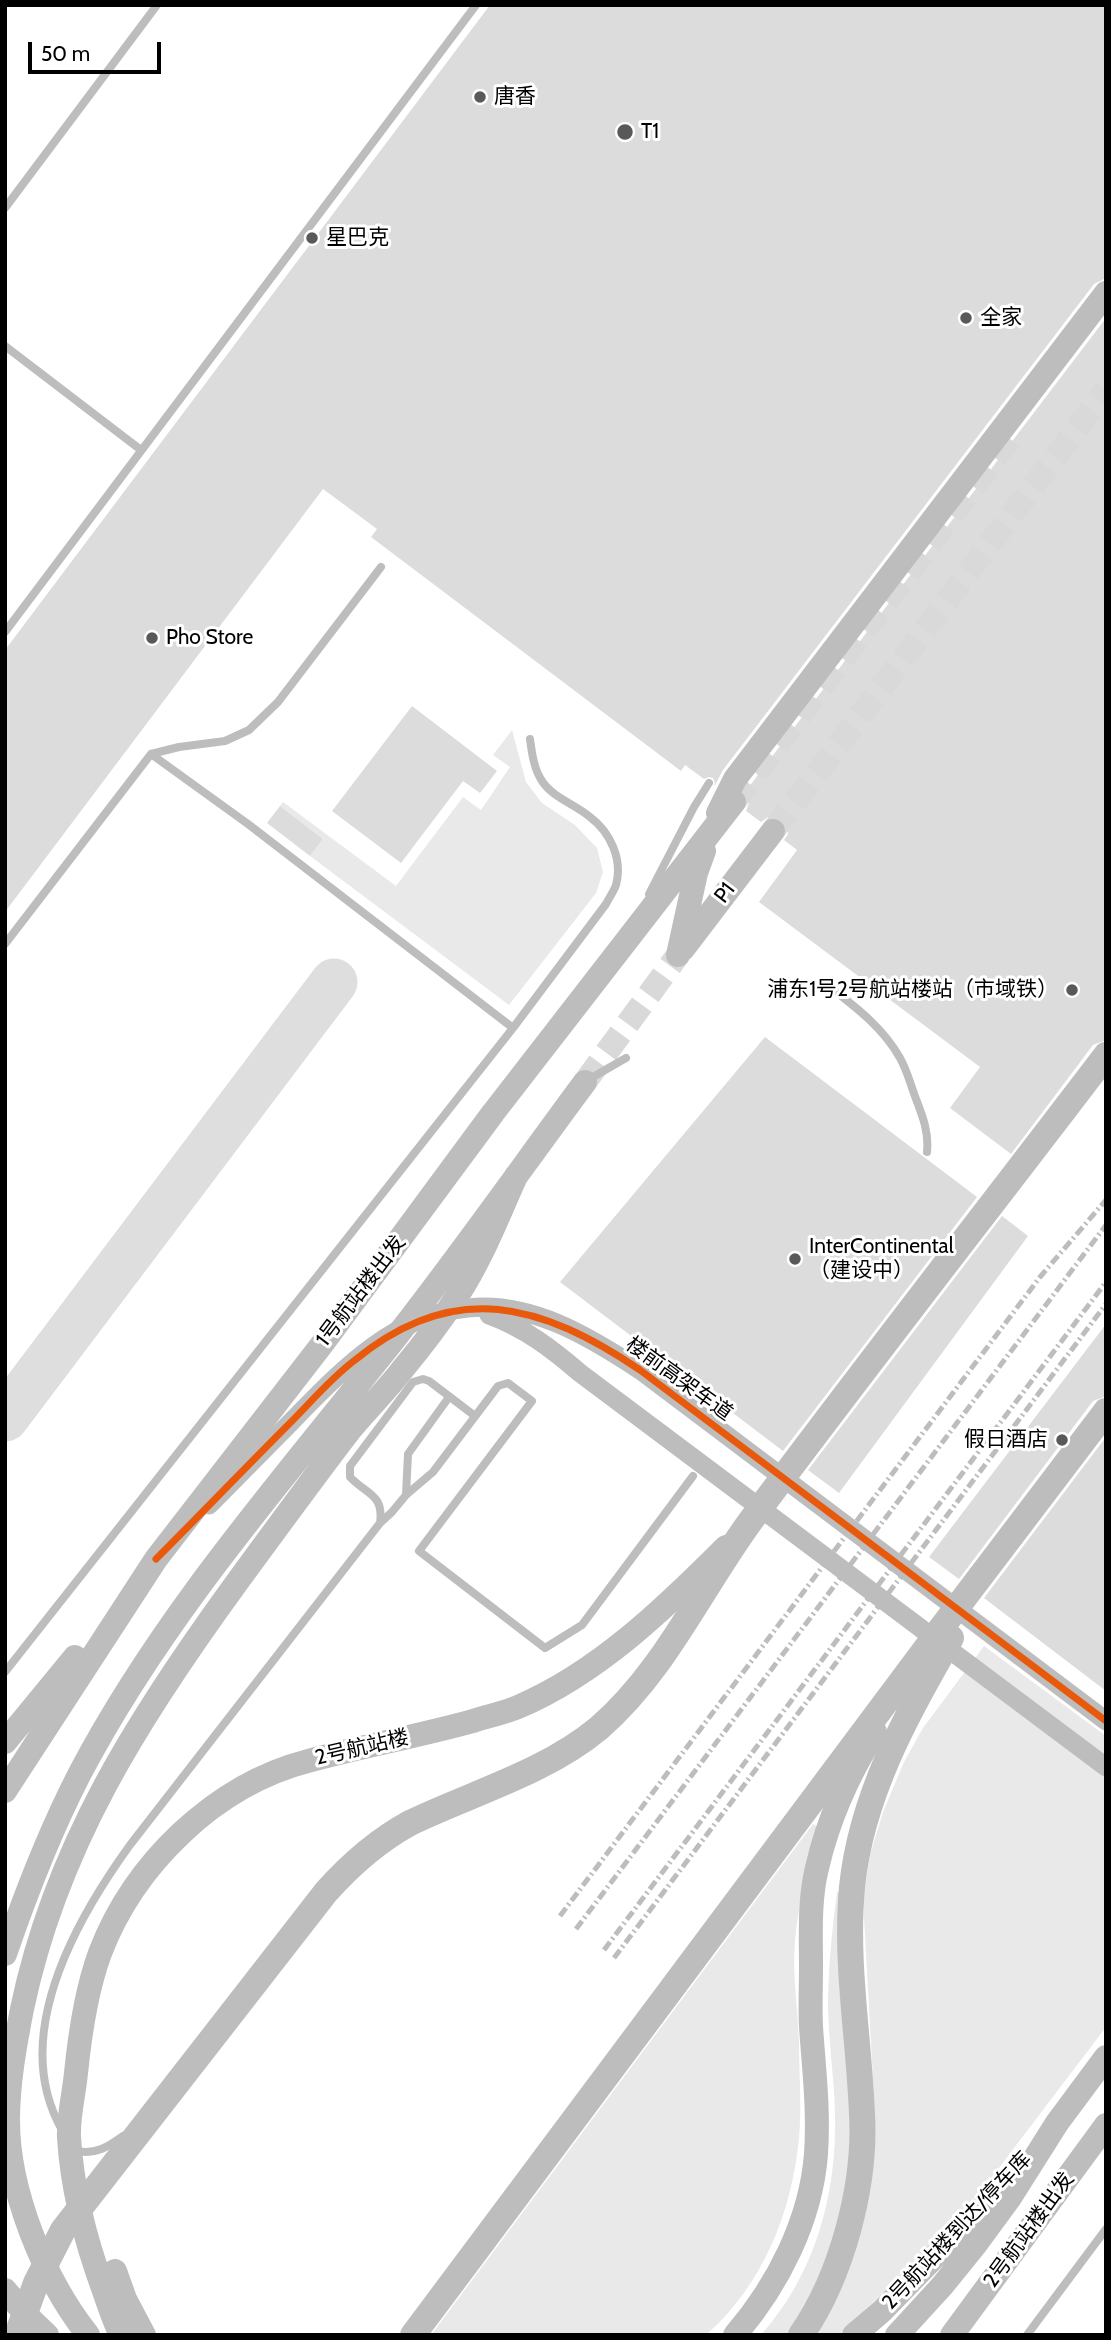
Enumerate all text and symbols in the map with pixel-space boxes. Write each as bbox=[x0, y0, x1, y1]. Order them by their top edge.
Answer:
scale bar bbox=[32, 28, 164, 72]
text: 50 m bbox=[41, 41, 90, 66]
place label: 唐香 bbox=[494, 84, 536, 110]
marker: 唐香 bbox=[472, 89, 488, 105]
place label: T1 bbox=[641, 119, 659, 145]
marker: T1 bbox=[615, 122, 635, 142]
place label: 星巴克 bbox=[326, 225, 389, 251]
marker: 星巴克 bbox=[304, 230, 320, 246]
place label: 全家 bbox=[980, 305, 1022, 331]
marker: 全家 bbox=[958, 310, 974, 326]
place label: Pho Store bbox=[166, 625, 253, 651]
marker: Pho Store bbox=[144, 630, 160, 646]
street label: P1 bbox=[709, 878, 741, 908]
place label: 浦东1号2号航站楼站（市域铁） bbox=[767, 977, 1058, 1003]
marker: 浦东1号2号航站楼站（市域铁） bbox=[1064, 982, 1080, 998]
street label: 1号航站楼出发 bbox=[311, 1230, 411, 1352]
place label: InterContinental （建设中） bbox=[809, 1234, 954, 1284]
marker: InterContinental （建设中） bbox=[787, 1251, 803, 1267]
street label: 楼前高架车道 bbox=[621, 1332, 737, 1426]
place label: 假日酒店 bbox=[964, 1427, 1048, 1453]
marker: 假日酒店 bbox=[1054, 1432, 1070, 1448]
street label: 2号航站楼 bbox=[313, 1725, 411, 1771]
street label: 2号航站楼到达/停车库 bbox=[877, 2147, 1037, 2315]
street label: 2号航站楼出发 bbox=[979, 2167, 1079, 2293]

